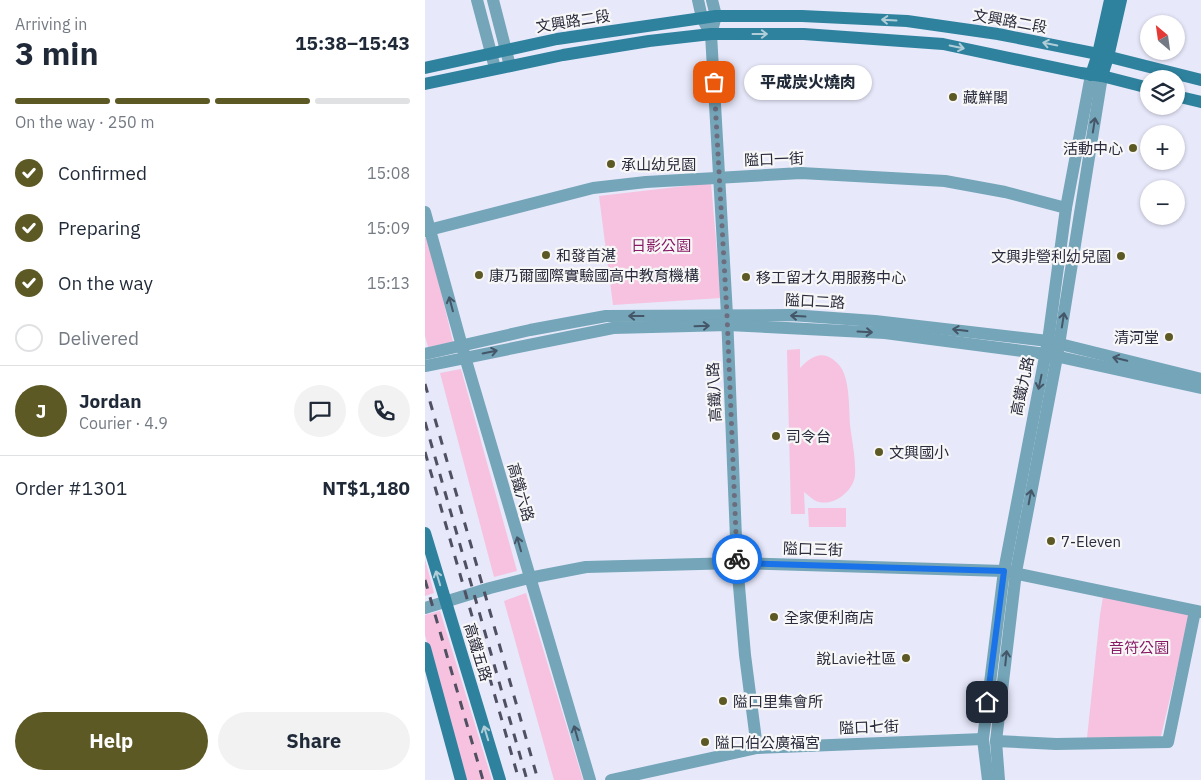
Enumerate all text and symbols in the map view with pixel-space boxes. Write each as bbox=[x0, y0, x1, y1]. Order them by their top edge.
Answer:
street label: 文興路二段 bbox=[971, 5, 1049, 37]
street label: 文興路二段 bbox=[534, 6, 612, 36]
text: Arriving in bbox=[15, 14, 87, 34]
north arrow bbox=[1140, 15, 1185, 60]
map controls bbox=[1140, 15, 1185, 225]
one-way arrow bbox=[882, 16, 898, 25]
one-way arrow bbox=[752, 29, 768, 39]
text: 15:38–15:43 bbox=[295, 31, 410, 55]
text: 3 min bbox=[15, 32, 99, 74]
one-way arrow bbox=[1042, 39, 1058, 49]
one-way arrow bbox=[948, 42, 964, 52]
pin bbox=[693, 61, 735, 103]
callout: 平成炭火燒肉 bbox=[744, 64, 871, 100]
icon: bag bbox=[700, 68, 728, 96]
button: layers bbox=[1140, 70, 1185, 115]
text: 平成炭火燒肉 bbox=[760, 72, 856, 92]
place label: 藏鮮閣 bbox=[963, 88, 1008, 107]
marker: 藏鮮閣 bbox=[947, 91, 959, 103]
text: On the way · 250 m bbox=[15, 112, 154, 132]
one-way arrow bbox=[1089, 118, 1099, 134]
button: + bbox=[1140, 125, 1185, 170]
place label: 活動中心 bbox=[1063, 139, 1123, 158]
marker: 活動中心 bbox=[1127, 142, 1139, 154]
street label: 隘口一街 bbox=[744, 148, 804, 170]
place label: 承山幼兒園 bbox=[621, 155, 696, 174]
marker: 承山幼兒園 bbox=[605, 158, 617, 170]
icon: check bbox=[15, 159, 43, 187]
text: Confirmed bbox=[58, 161, 147, 185]
text: 15:08 bbox=[367, 163, 410, 183]
button: − bbox=[1140, 180, 1185, 225]
icon: check bbox=[15, 214, 43, 242]
text: Preparing bbox=[58, 216, 140, 240]
text: 15:09 bbox=[367, 218, 410, 238]
park label: 日影公園 bbox=[631, 236, 691, 255]
place label: 和發首湛 bbox=[556, 246, 616, 265]
place label: 文興非營利幼兒園 bbox=[991, 247, 1111, 266]
marker: 和發首湛 bbox=[540, 249, 552, 261]
marker: 文興非營利幼兒園 bbox=[1115, 250, 1127, 262]
place label: 康乃爾國際實驗國高中教育機構 bbox=[489, 266, 699, 285]
place label: 移工留才久用服務中心 bbox=[756, 268, 906, 287]
icon: check bbox=[15, 269, 43, 297]
marker: 康乃爾國際實驗國高中教育機構 bbox=[473, 269, 485, 281]
text: On the way bbox=[58, 271, 153, 295]
marker: 移工留才久用服務中心 bbox=[740, 271, 752, 283]
text: 15:13 bbox=[367, 273, 410, 293]
street label: 隘口二路 bbox=[785, 290, 845, 312]
one-way arrow bbox=[445, 296, 455, 312]
one-way arrow bbox=[628, 311, 644, 320]
one-way arrow bbox=[790, 311, 806, 320]
one-way arrow bbox=[1058, 313, 1068, 329]
one-way arrow bbox=[694, 321, 710, 331]
one-way arrow bbox=[952, 325, 968, 335]
text: Delivered bbox=[58, 326, 139, 350]
one-way arrow bbox=[856, 328, 872, 337]
place label: 清河堂 bbox=[1114, 328, 1159, 347]
marker: 清河堂 bbox=[1163, 331, 1175, 343]
one-way arrow bbox=[481, 347, 497, 357]
one-way arrow bbox=[1112, 354, 1128, 364]
street label: 高鐵九路 bbox=[1006, 355, 1038, 417]
street label: 高鐵八路 bbox=[703, 362, 725, 422]
one-way arrow bbox=[1035, 374, 1044, 390]
button: chat bbox=[294, 385, 346, 437]
button: phone bbox=[358, 385, 410, 437]
text: Jordan bbox=[79, 389, 142, 413]
text: J bbox=[36, 399, 46, 423]
text: Courier · 4.9 bbox=[79, 413, 168, 433]
place label: 司令台 bbox=[786, 427, 831, 446]
marker: 司令台 bbox=[770, 430, 782, 442]
place label: 文興國小 bbox=[889, 443, 949, 462]
marker: 文興國小 bbox=[873, 446, 885, 458]
street label: 高鐵六路 bbox=[504, 461, 538, 523]
text: Order #1301 bbox=[15, 476, 127, 500]
text: NT$1,180 bbox=[322, 476, 410, 500]
one-way arrow bbox=[1025, 490, 1035, 506]
place label: 7-Eleven bbox=[1061, 532, 1121, 551]
courier bbox=[712, 534, 762, 584]
marker: 7-Eleven bbox=[1045, 535, 1057, 547]
one-way arrow bbox=[514, 537, 524, 553]
street label: 隘口三街 bbox=[783, 538, 843, 560]
icon: bike bbox=[723, 545, 751, 573]
one-way arrow bbox=[433, 570, 443, 586]
place label: 全家便利商店 bbox=[784, 608, 874, 627]
marker: 全家便利商店 bbox=[768, 611, 780, 623]
street label: 高鐵五路 bbox=[460, 621, 496, 683]
park label: 音符公園 bbox=[1109, 638, 1169, 657]
place label: 說Lavie社區 bbox=[816, 649, 896, 668]
one-way arrow bbox=[1001, 650, 1011, 666]
marker: 說Lavie社區 bbox=[900, 652, 912, 664]
pin bbox=[966, 681, 1008, 723]
icon: home bbox=[973, 688, 1001, 716]
place label: 隘口里集會所 bbox=[733, 692, 823, 711]
marker: 隘口里集會所 bbox=[717, 695, 729, 707]
button: Help bbox=[15, 712, 208, 770]
button: Share bbox=[218, 712, 410, 770]
street label: 隘口七街 bbox=[839, 716, 899, 738]
one-way arrow bbox=[480, 726, 490, 742]
one-way arrow bbox=[571, 726, 581, 742]
place label: 隘口伯公廣福宮 bbox=[715, 733, 820, 752]
marker: 隘口伯公廣福宮 bbox=[699, 736, 711, 748]

